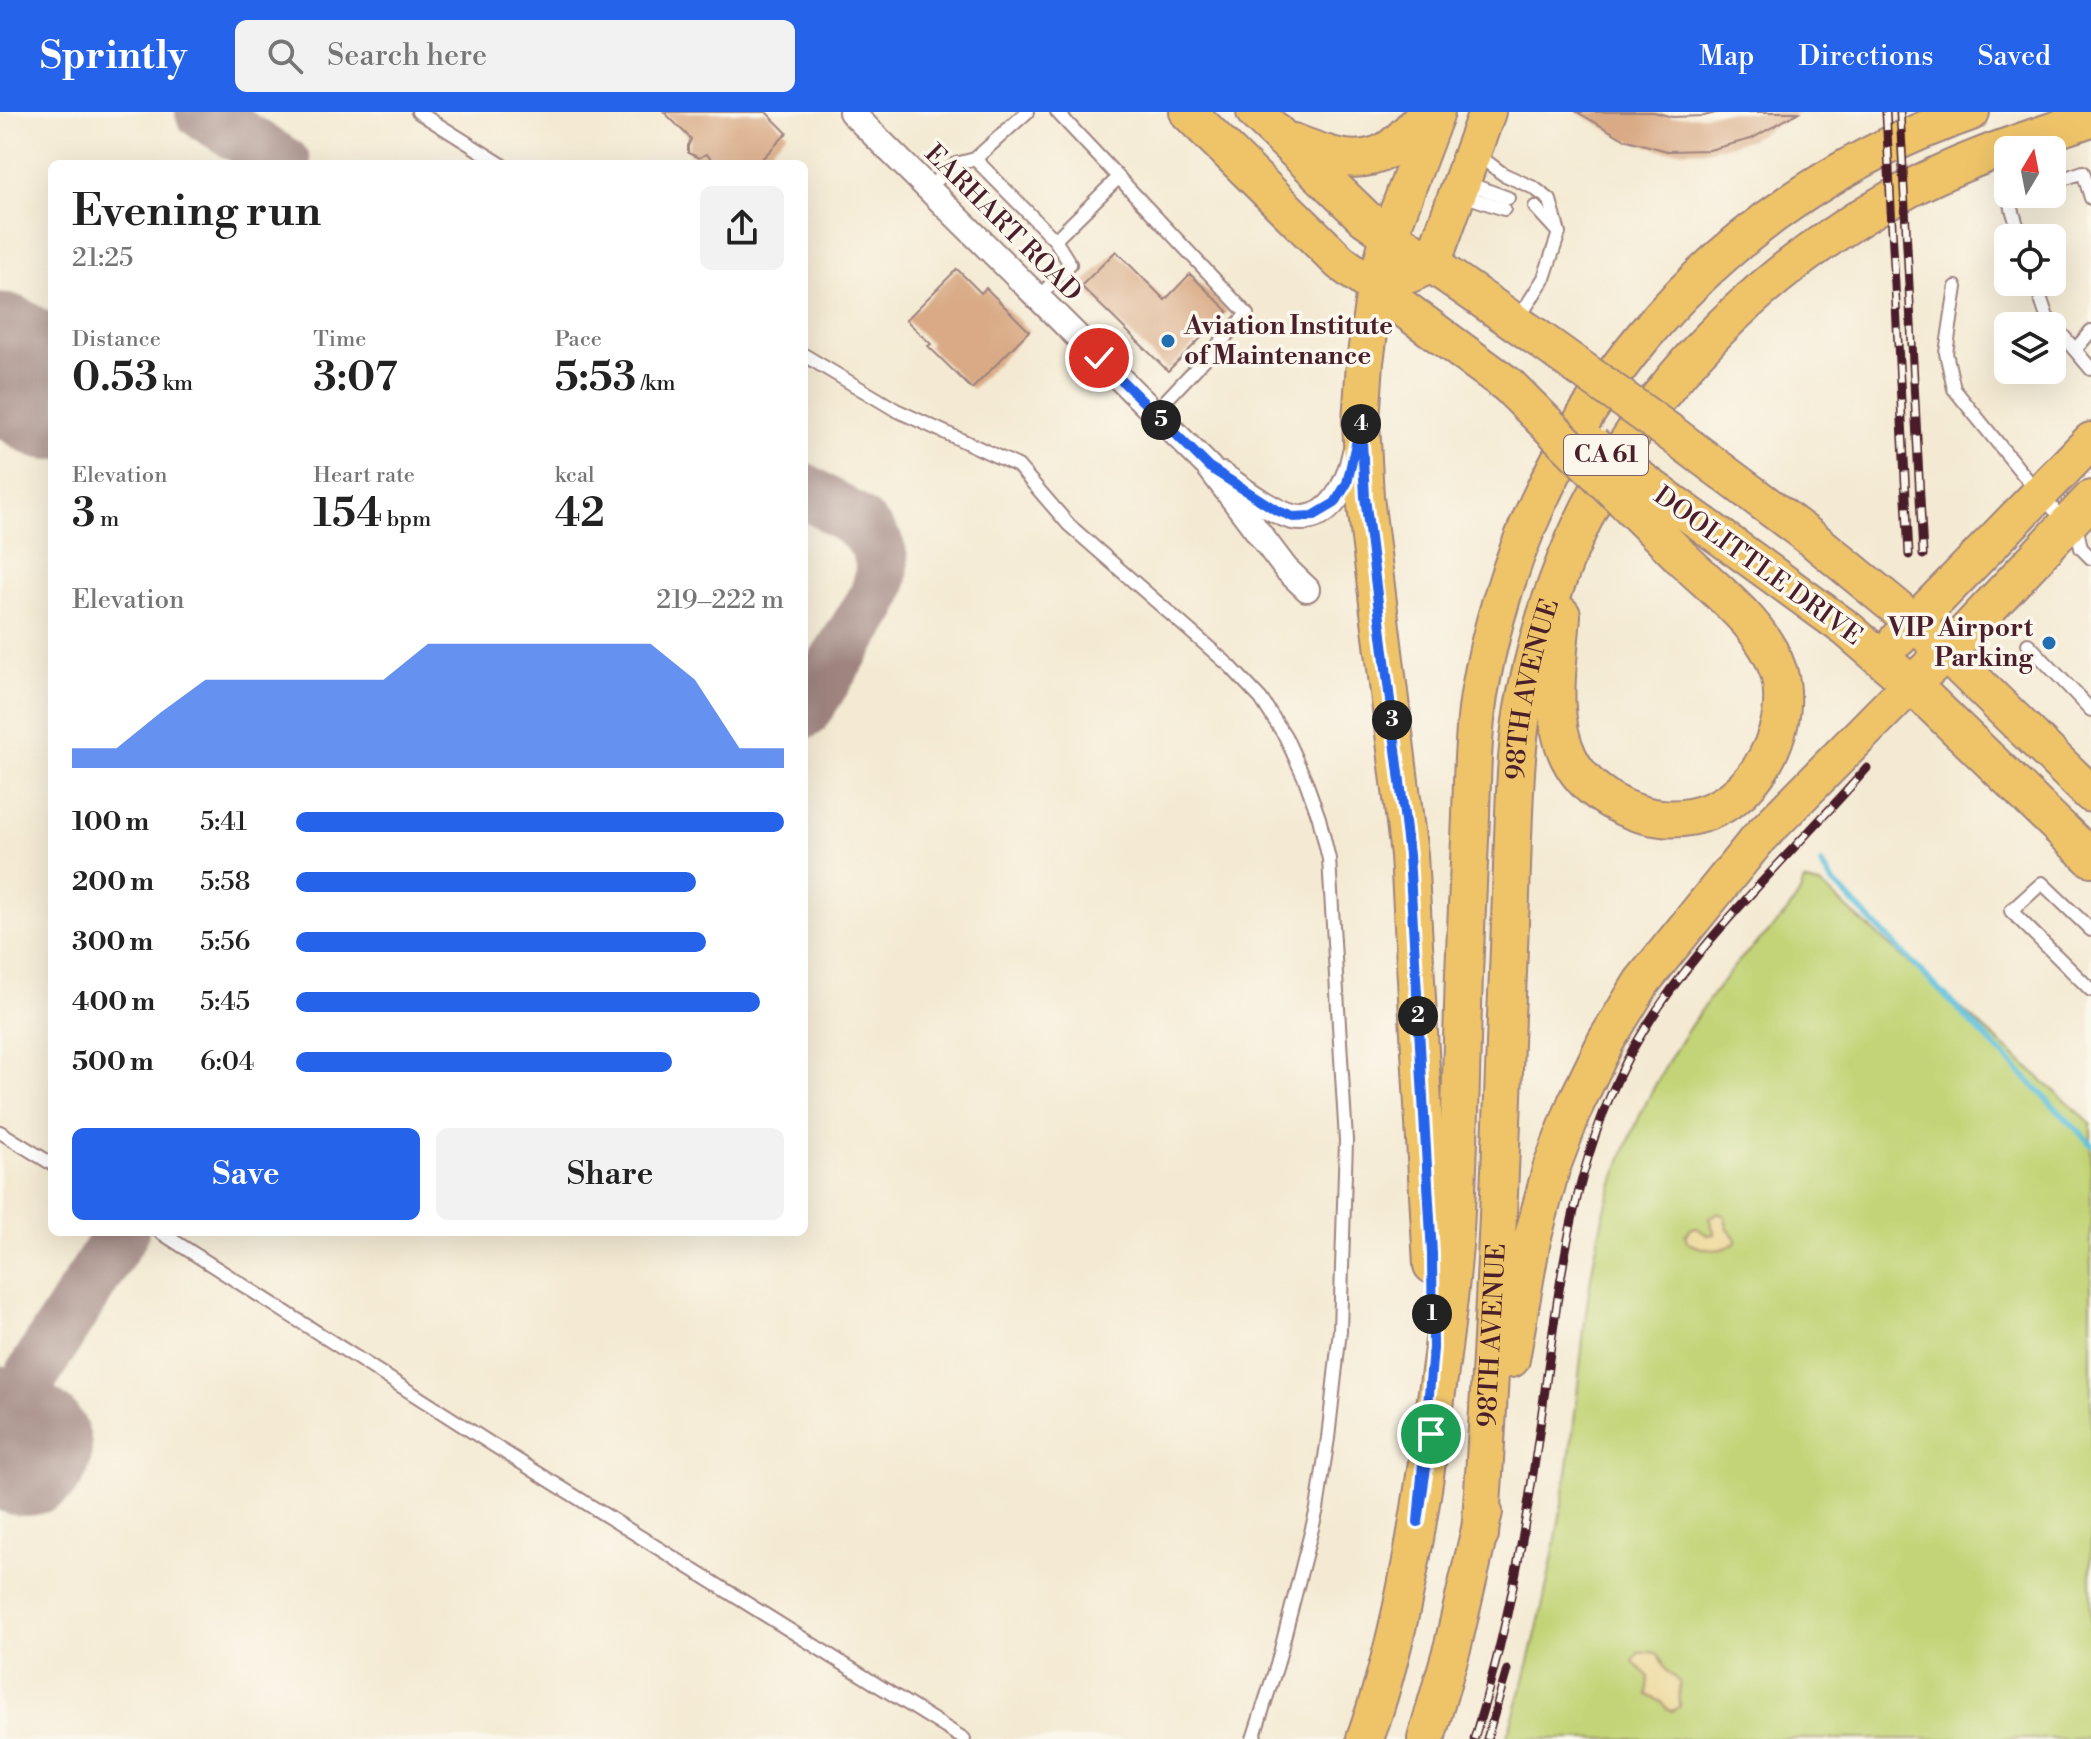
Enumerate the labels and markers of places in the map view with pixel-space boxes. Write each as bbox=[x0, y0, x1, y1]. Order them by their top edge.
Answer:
place label: Aviation Institute of Maintenance bbox=[1183, 310, 1393, 372]
pin bbox=[1065, 324, 1133, 392]
marker: Aviation Institute of Maintenance bbox=[1159, 332, 1177, 350]
pin: 5 bbox=[1141, 400, 1181, 440]
pin: 4 bbox=[1341, 404, 1381, 444]
place label: VIP Airport Parking bbox=[1887, 612, 2034, 674]
marker: VIP Airport Parking bbox=[2040, 634, 2058, 652]
pin: 3 bbox=[1372, 700, 1412, 740]
pin: 2 bbox=[1398, 996, 1438, 1036]
pin: 1 bbox=[1412, 1294, 1452, 1334]
pin bbox=[1397, 1400, 1465, 1468]

